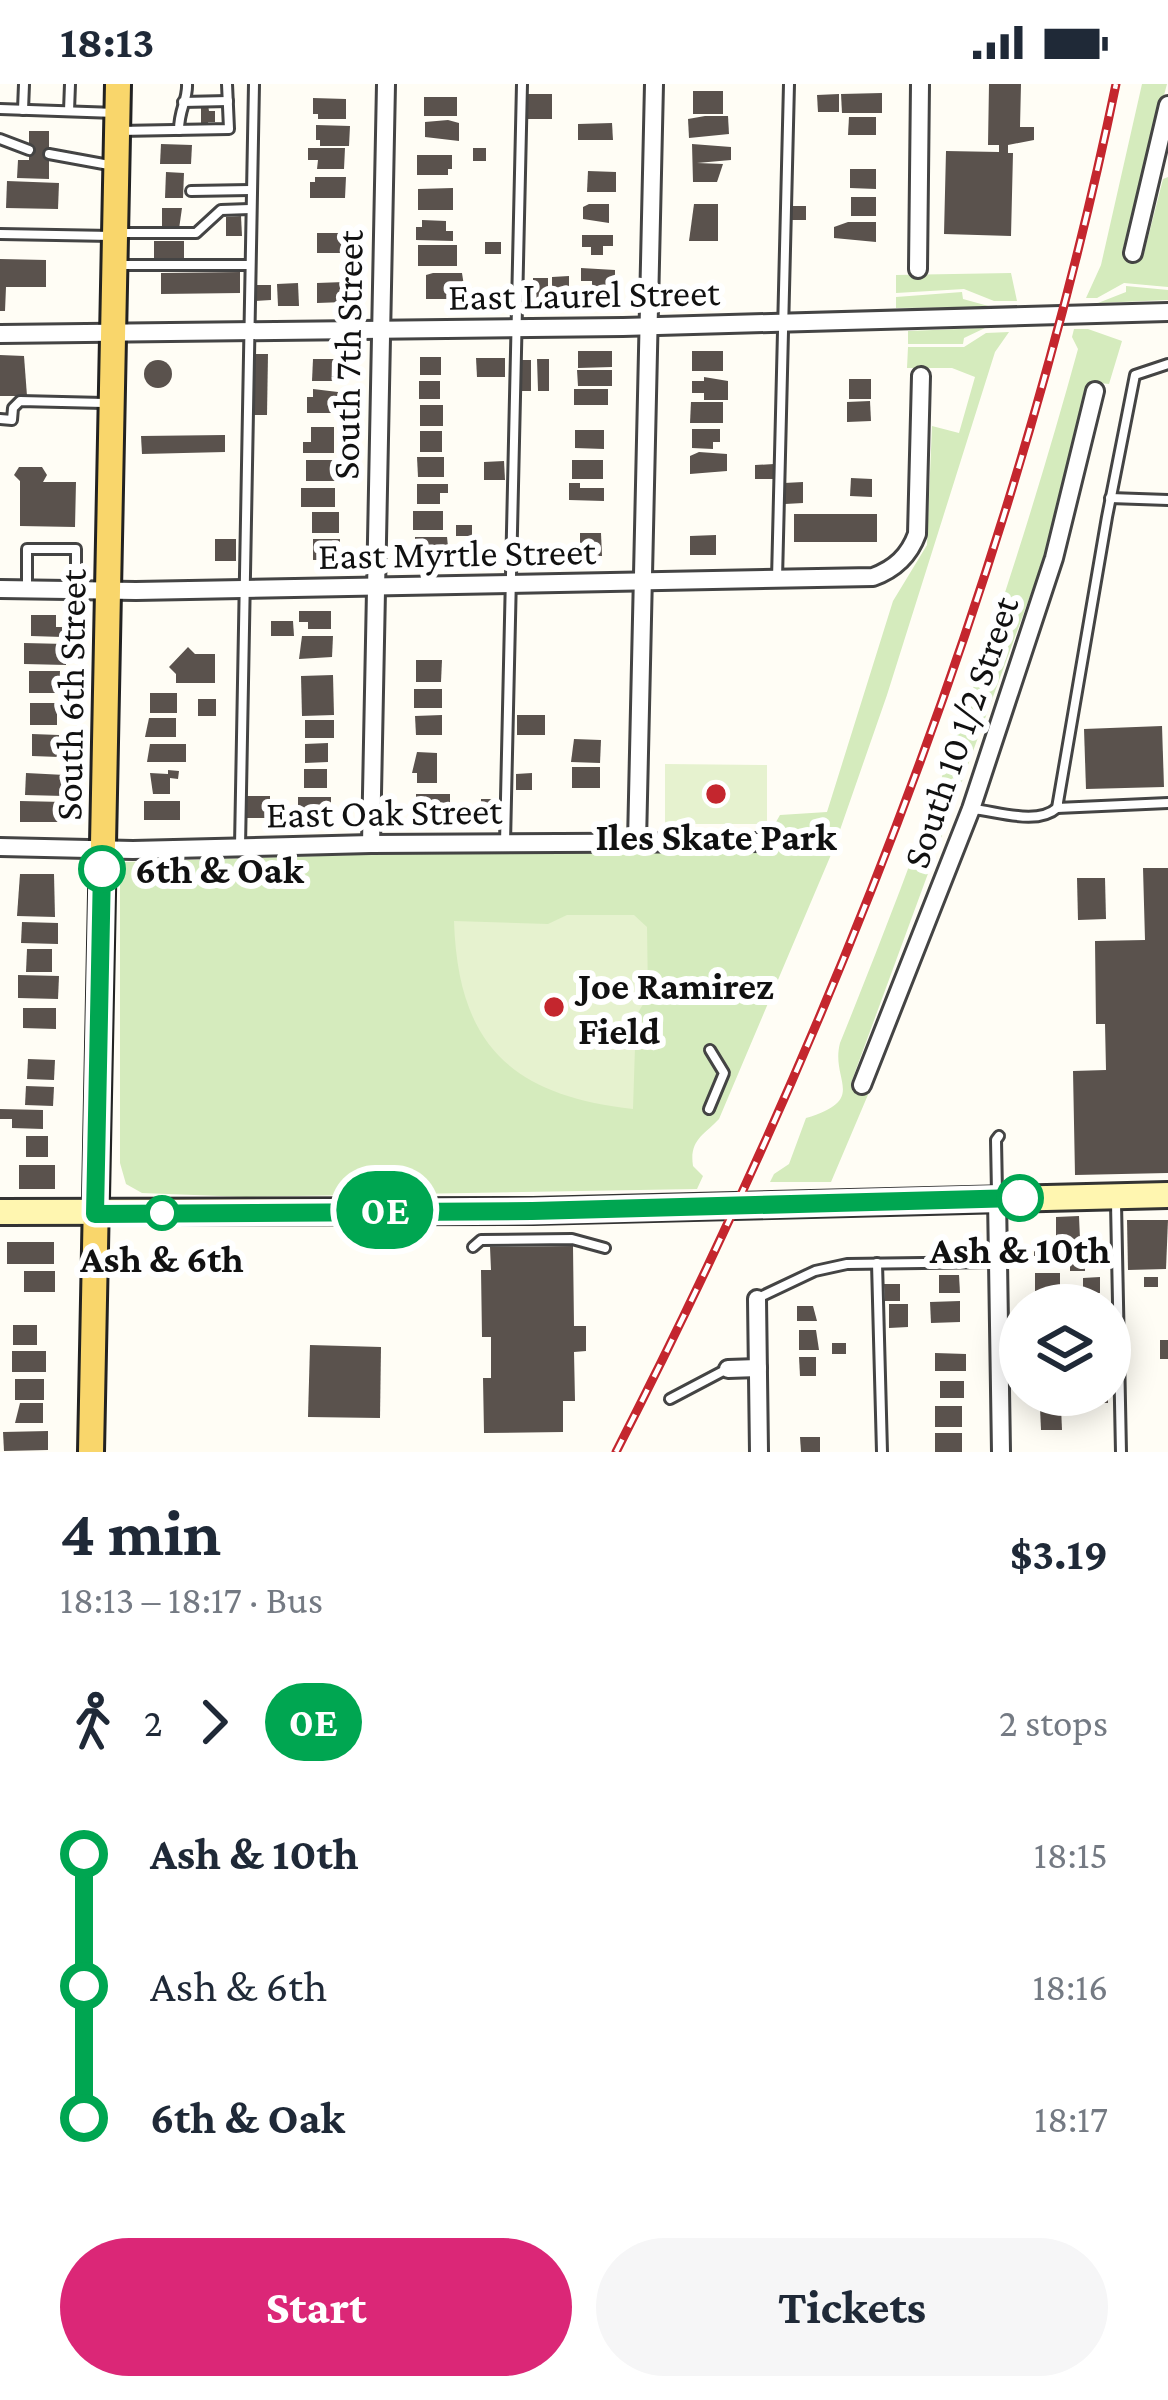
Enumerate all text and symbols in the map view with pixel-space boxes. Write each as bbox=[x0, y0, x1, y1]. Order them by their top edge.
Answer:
text: 18:13 bbox=[60, 17, 154, 67]
street label: South 7th Street bbox=[323, 229, 371, 480]
street label: East Laurel Street bbox=[448, 270, 721, 318]
street label: East Myrtle Street bbox=[318, 529, 597, 578]
street label: South 6th Street bbox=[46, 568, 94, 821]
street label: South 10 1/2 Street bbox=[893, 590, 1027, 873]
marker: Iles Skate Park bbox=[703, 781, 729, 807]
street label: East Oak Street bbox=[266, 788, 504, 836]
place label: Iles Skate Park bbox=[595, 815, 837, 858]
marker: 6th & Oak bbox=[80, 847, 124, 891]
place label: 6th & Oak bbox=[135, 848, 305, 891]
place label: Joe Ramirez Field bbox=[574, 964, 774, 1052]
marker: Joe Ramirez Field bbox=[541, 994, 567, 1020]
line badge: 0E bbox=[331, 1171, 439, 1249]
marker: Ash & 10th bbox=[998, 1176, 1042, 1220]
text: 0E bbox=[360, 1186, 410, 1233]
marker: Ash & 6th bbox=[146, 1197, 178, 1229]
place label: Ash & 10th bbox=[929, 1228, 1110, 1271]
place label: Ash & 6th bbox=[79, 1237, 244, 1280]
map controls bbox=[999, 1284, 1131, 1416]
button: layers bbox=[999, 1284, 1131, 1416]
text: 4 min bbox=[60, 1496, 221, 1569]
text: $3.19 bbox=[1010, 1529, 1108, 1579]
text: 18:13 – 18:17 · Bus bbox=[60, 1578, 323, 1621]
icon: walk bbox=[60, 1689, 126, 1755]
icon: forward bbox=[181, 1689, 247, 1755]
text: 0E bbox=[289, 1698, 338, 1745]
text: 2 bbox=[144, 1701, 163, 1744]
text: 2 stops bbox=[999, 1701, 1108, 1744]
text: Ash & 10th bbox=[150, 1829, 359, 1879]
text: 18:15 bbox=[1034, 1833, 1108, 1876]
text: Ash & 6th bbox=[150, 1961, 327, 2011]
text: 18:16 bbox=[1032, 1965, 1108, 2008]
text: 6th & Oak bbox=[150, 2093, 345, 2143]
text: 18:17 bbox=[1034, 2097, 1108, 2140]
button: Start bbox=[60, 2238, 572, 2376]
button: Tickets bbox=[596, 2238, 1108, 2376]

